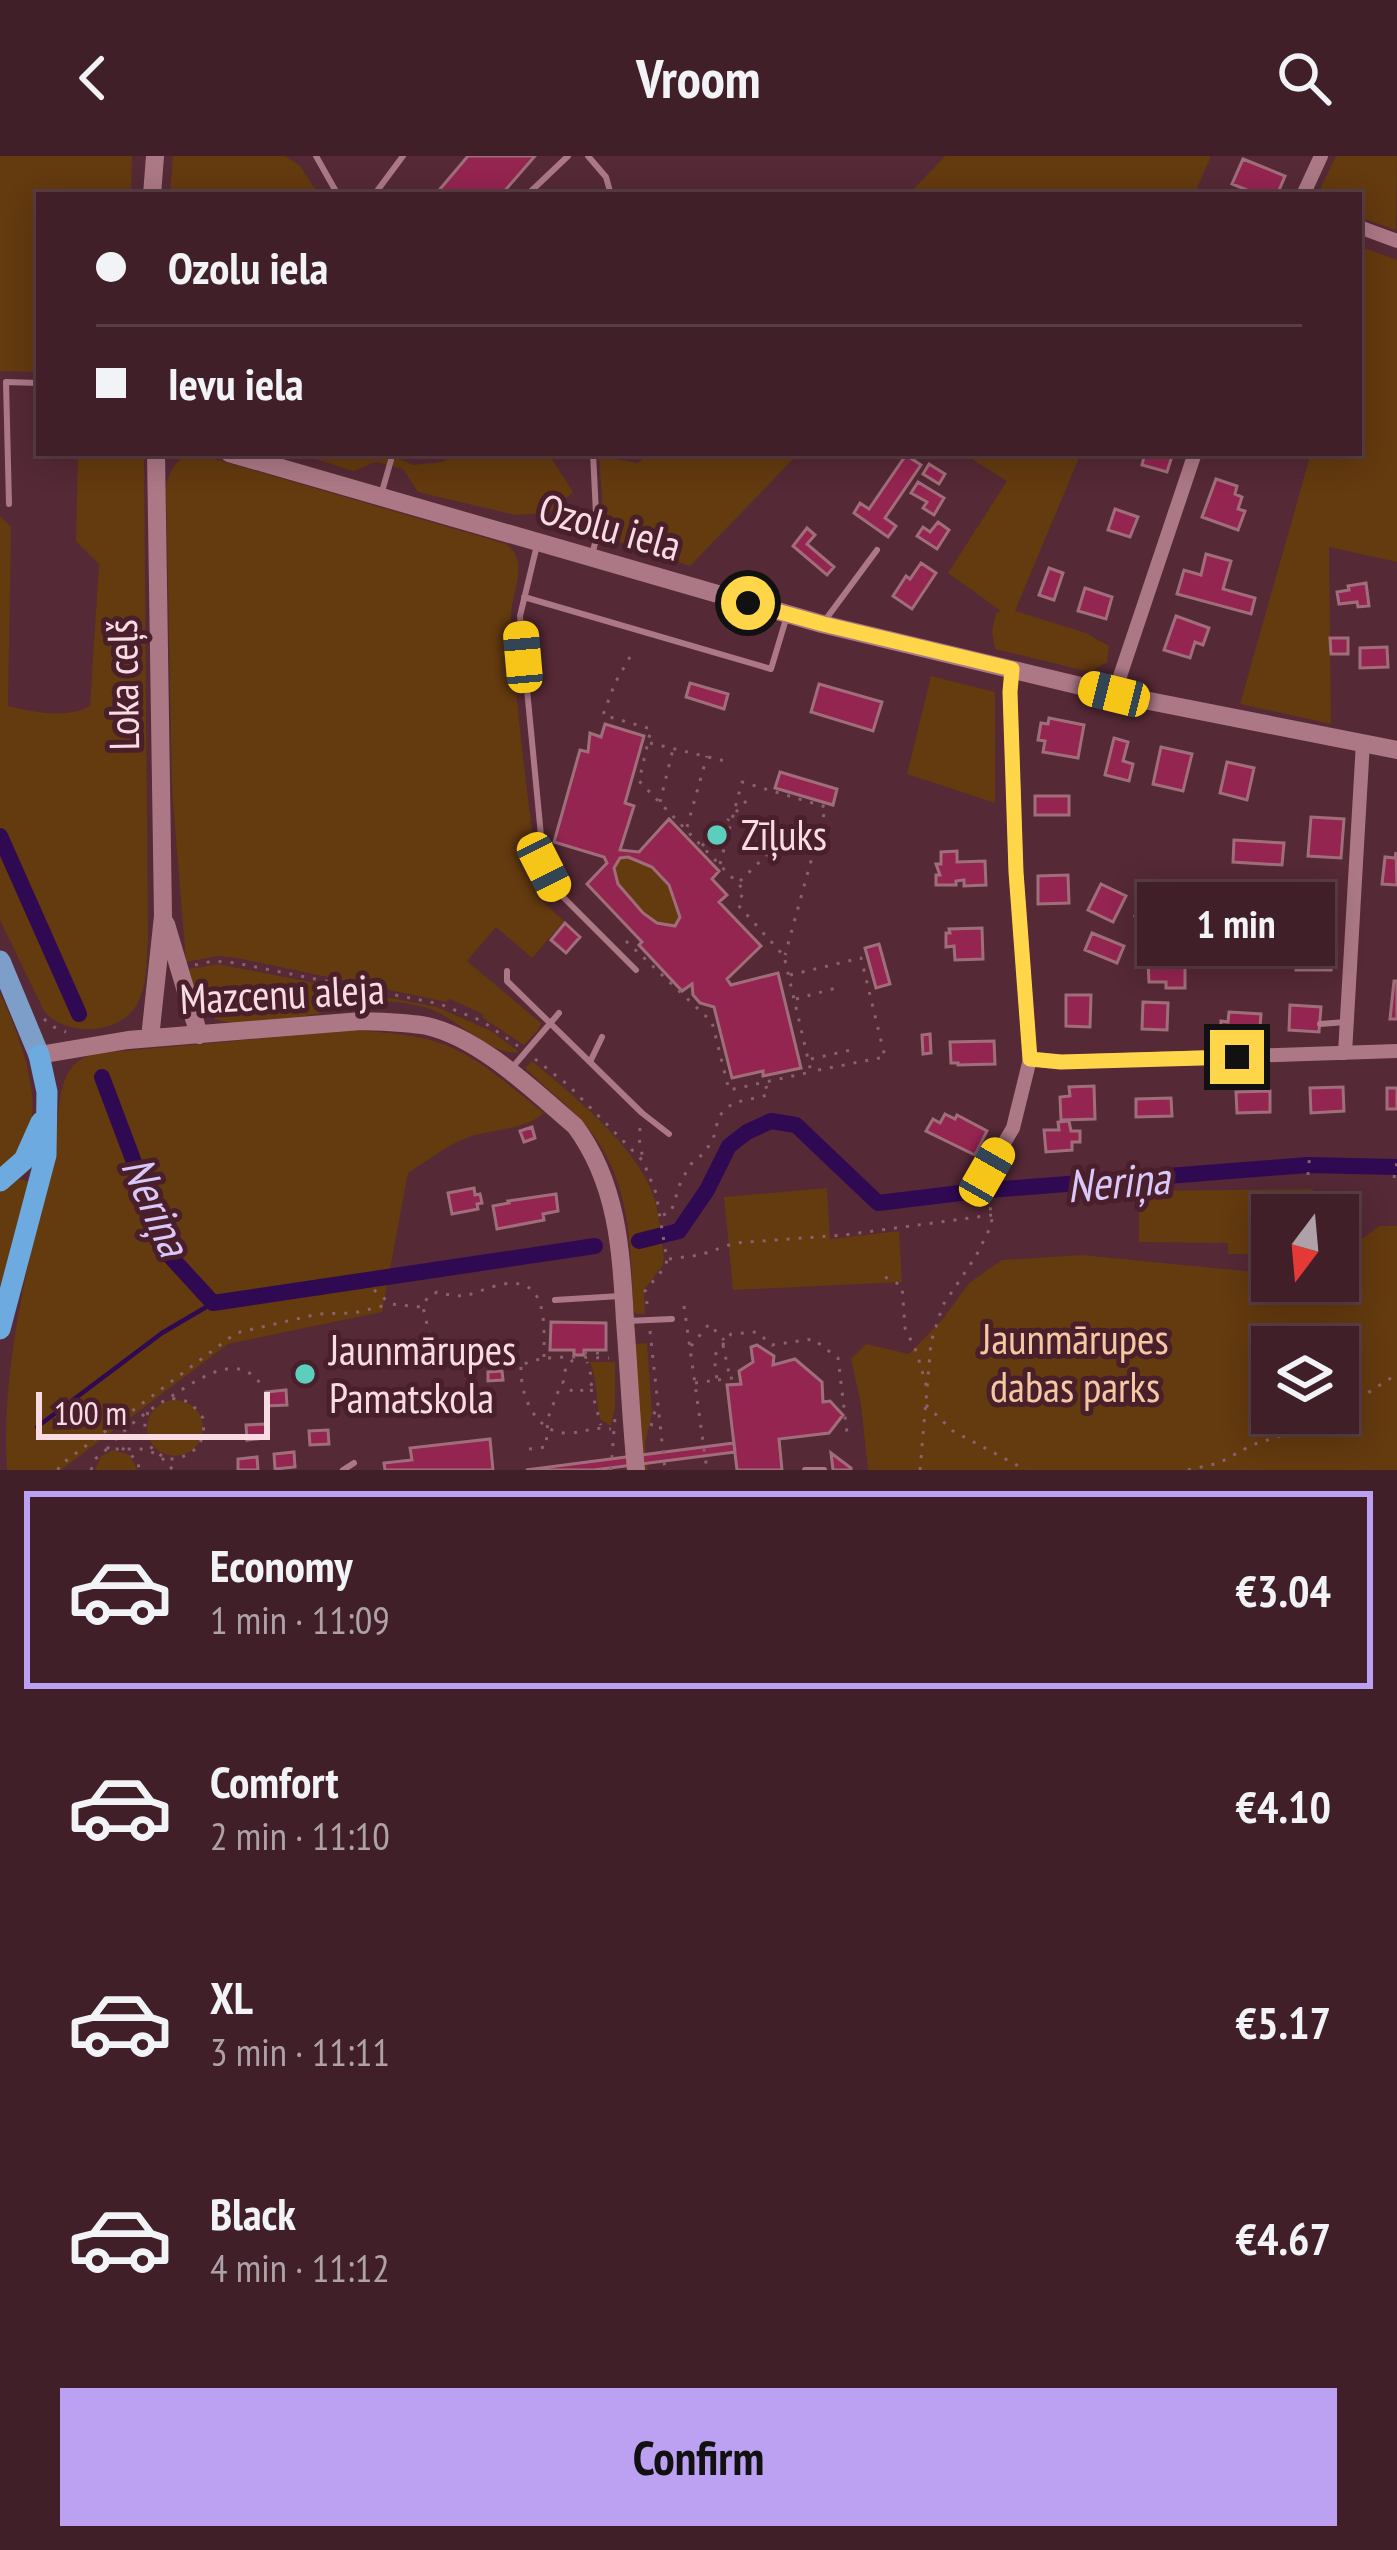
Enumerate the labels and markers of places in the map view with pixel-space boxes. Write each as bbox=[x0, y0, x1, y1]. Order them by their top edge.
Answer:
place label: Zīļuks bbox=[741, 807, 827, 862]
marker: Zīļuks bbox=[704, 822, 730, 848]
place label: Jaunmārupes Pamatskola bbox=[327, 1322, 516, 1425]
marker: Jaunmārupes Pamatskola bbox=[292, 1361, 318, 1387]

